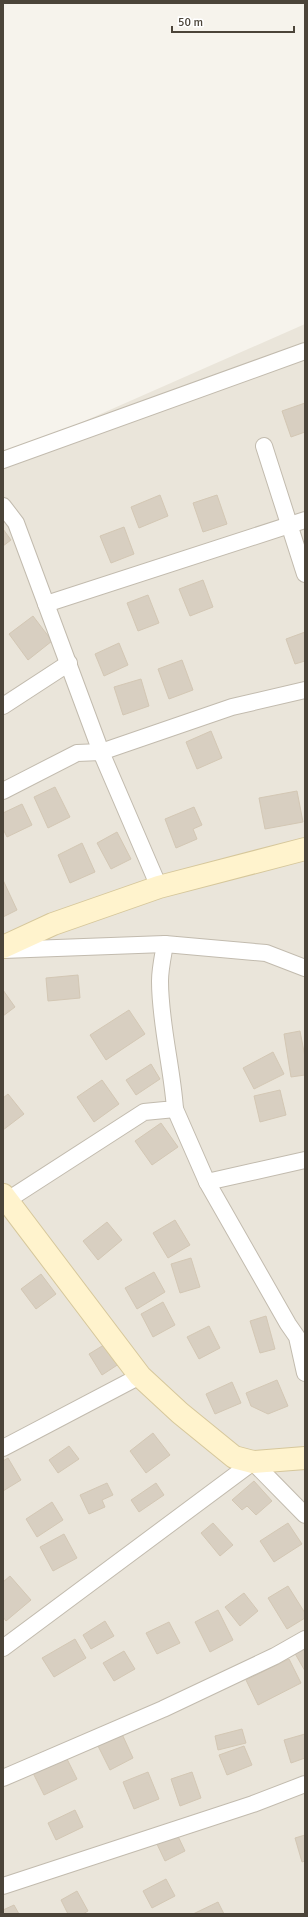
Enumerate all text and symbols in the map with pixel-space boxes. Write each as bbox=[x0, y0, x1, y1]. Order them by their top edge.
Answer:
scale bar bbox=[172, 8, 294, 34]
text: 50 m bbox=[178, 15, 203, 30]

